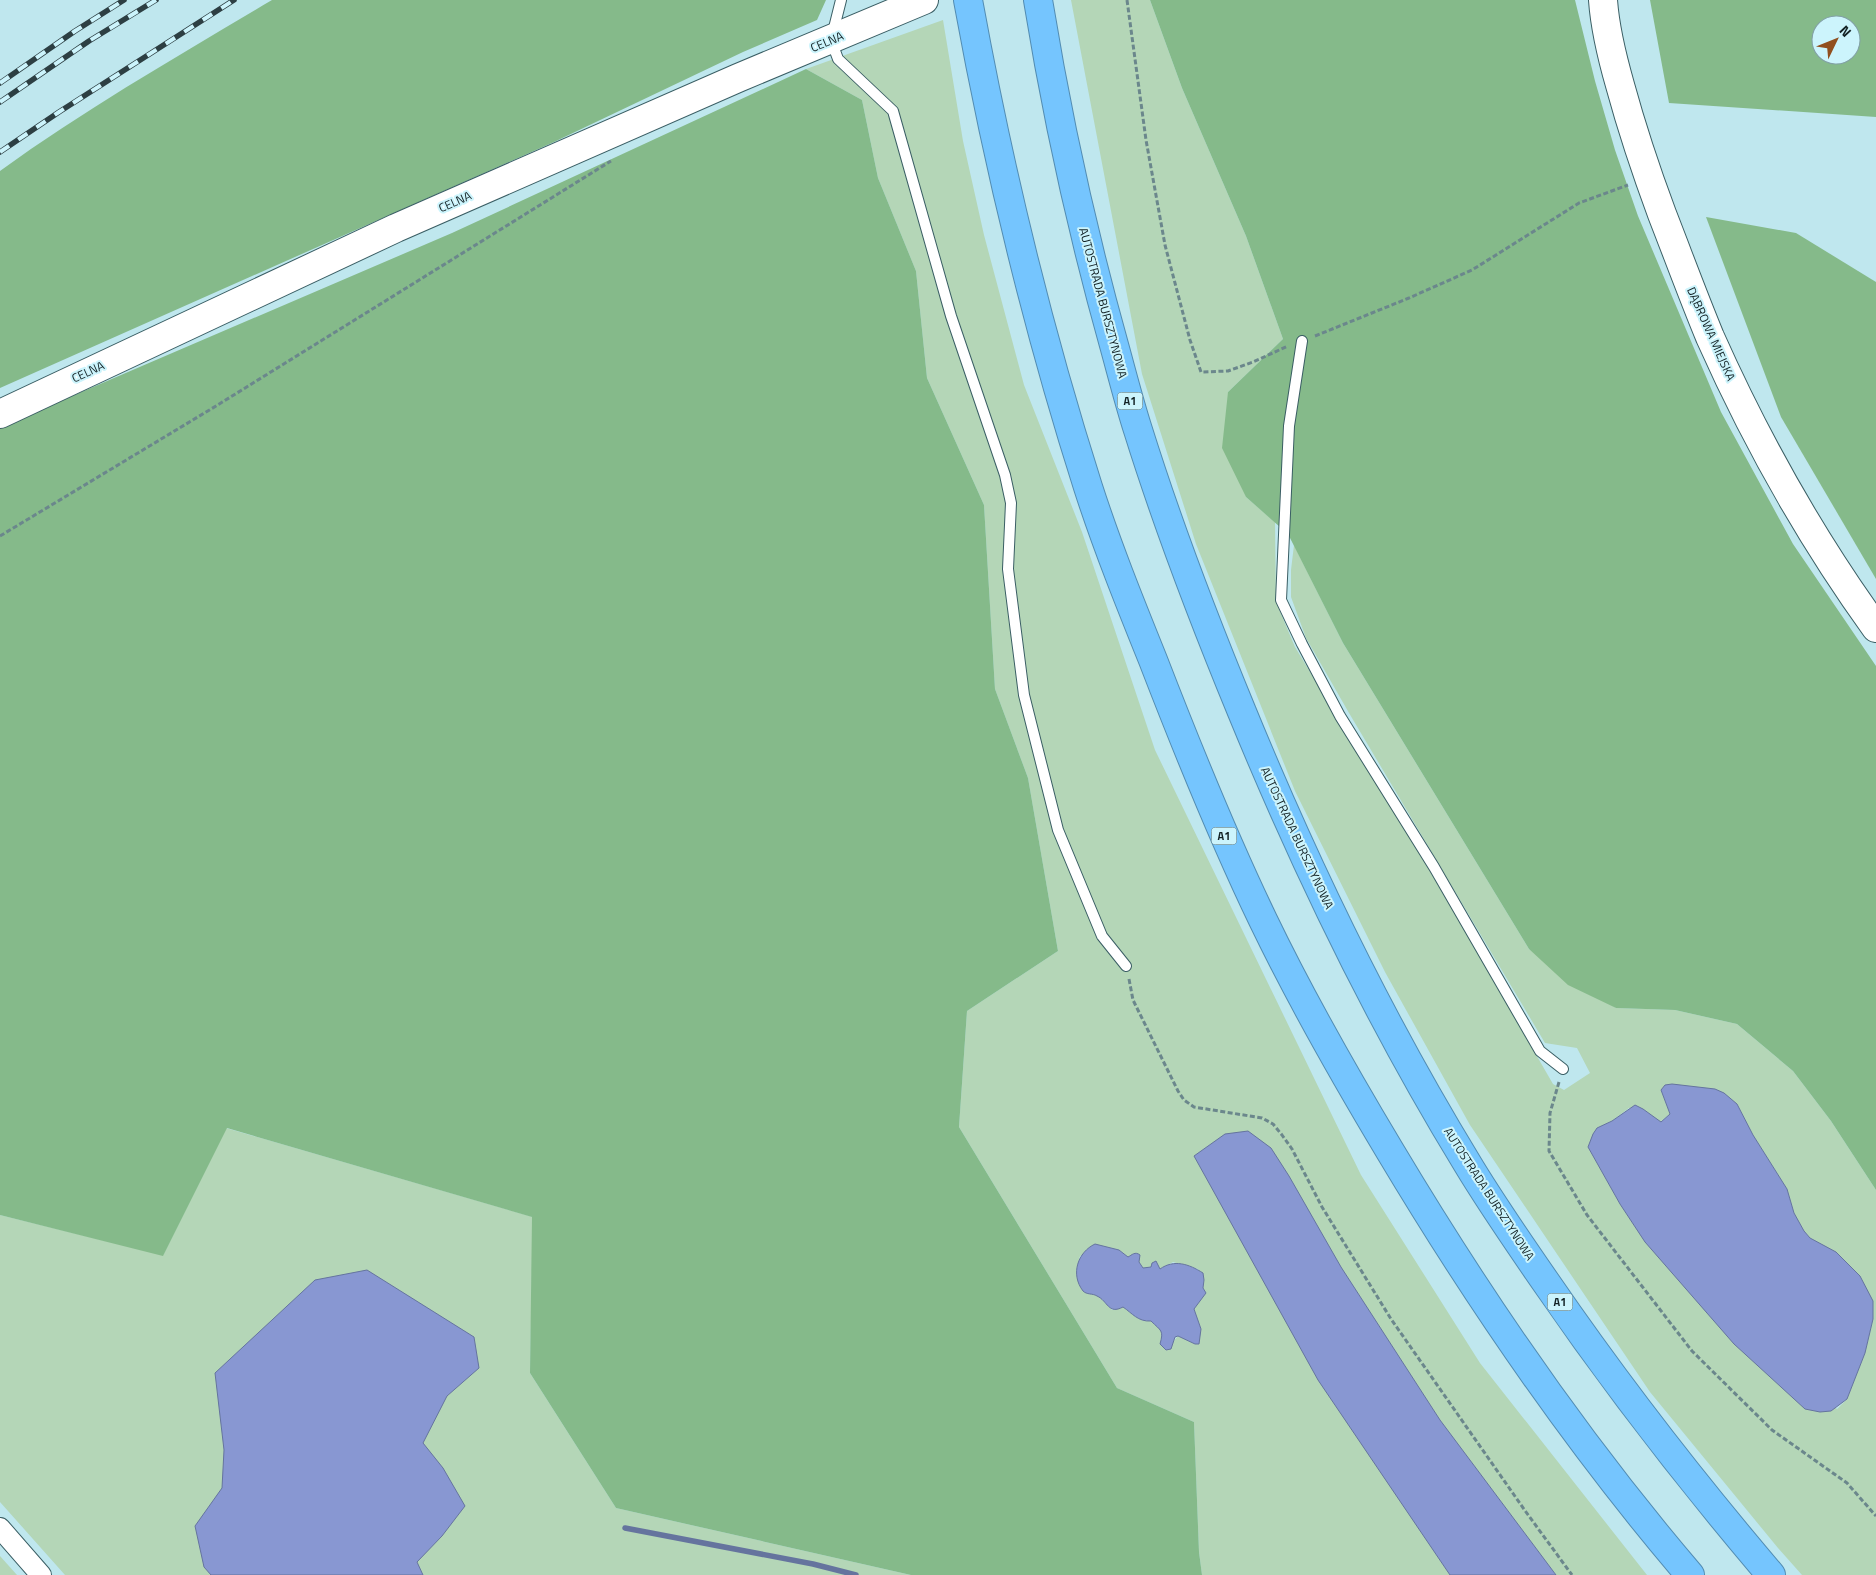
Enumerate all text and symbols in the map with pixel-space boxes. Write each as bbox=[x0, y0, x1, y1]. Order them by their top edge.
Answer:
north arrow bbox=[1811, 15, 1861, 65]
text: N bbox=[1835, 20, 1857, 42]
street label: CELNA bbox=[807, 26, 846, 57]
street label: CELNA bbox=[435, 186, 474, 217]
street label: AUTOSTRADA BURSZTYNOWA bbox=[1074, 225, 1133, 380]
street label: DĄBROWA MIEJSKA bbox=[1682, 284, 1741, 384]
street label: CELNA bbox=[68, 356, 107, 387]
road number: A1 bbox=[1118, 392, 1142, 410]
street label: AUTOSTRADA BURSZTYNOWA bbox=[1256, 763, 1339, 912]
road number: A1 bbox=[1212, 828, 1236, 844]
street label: AUTOSTRADA BURSZTYNOWA bbox=[1439, 1123, 1540, 1264]
road number: A1 bbox=[1548, 1294, 1572, 1310]

